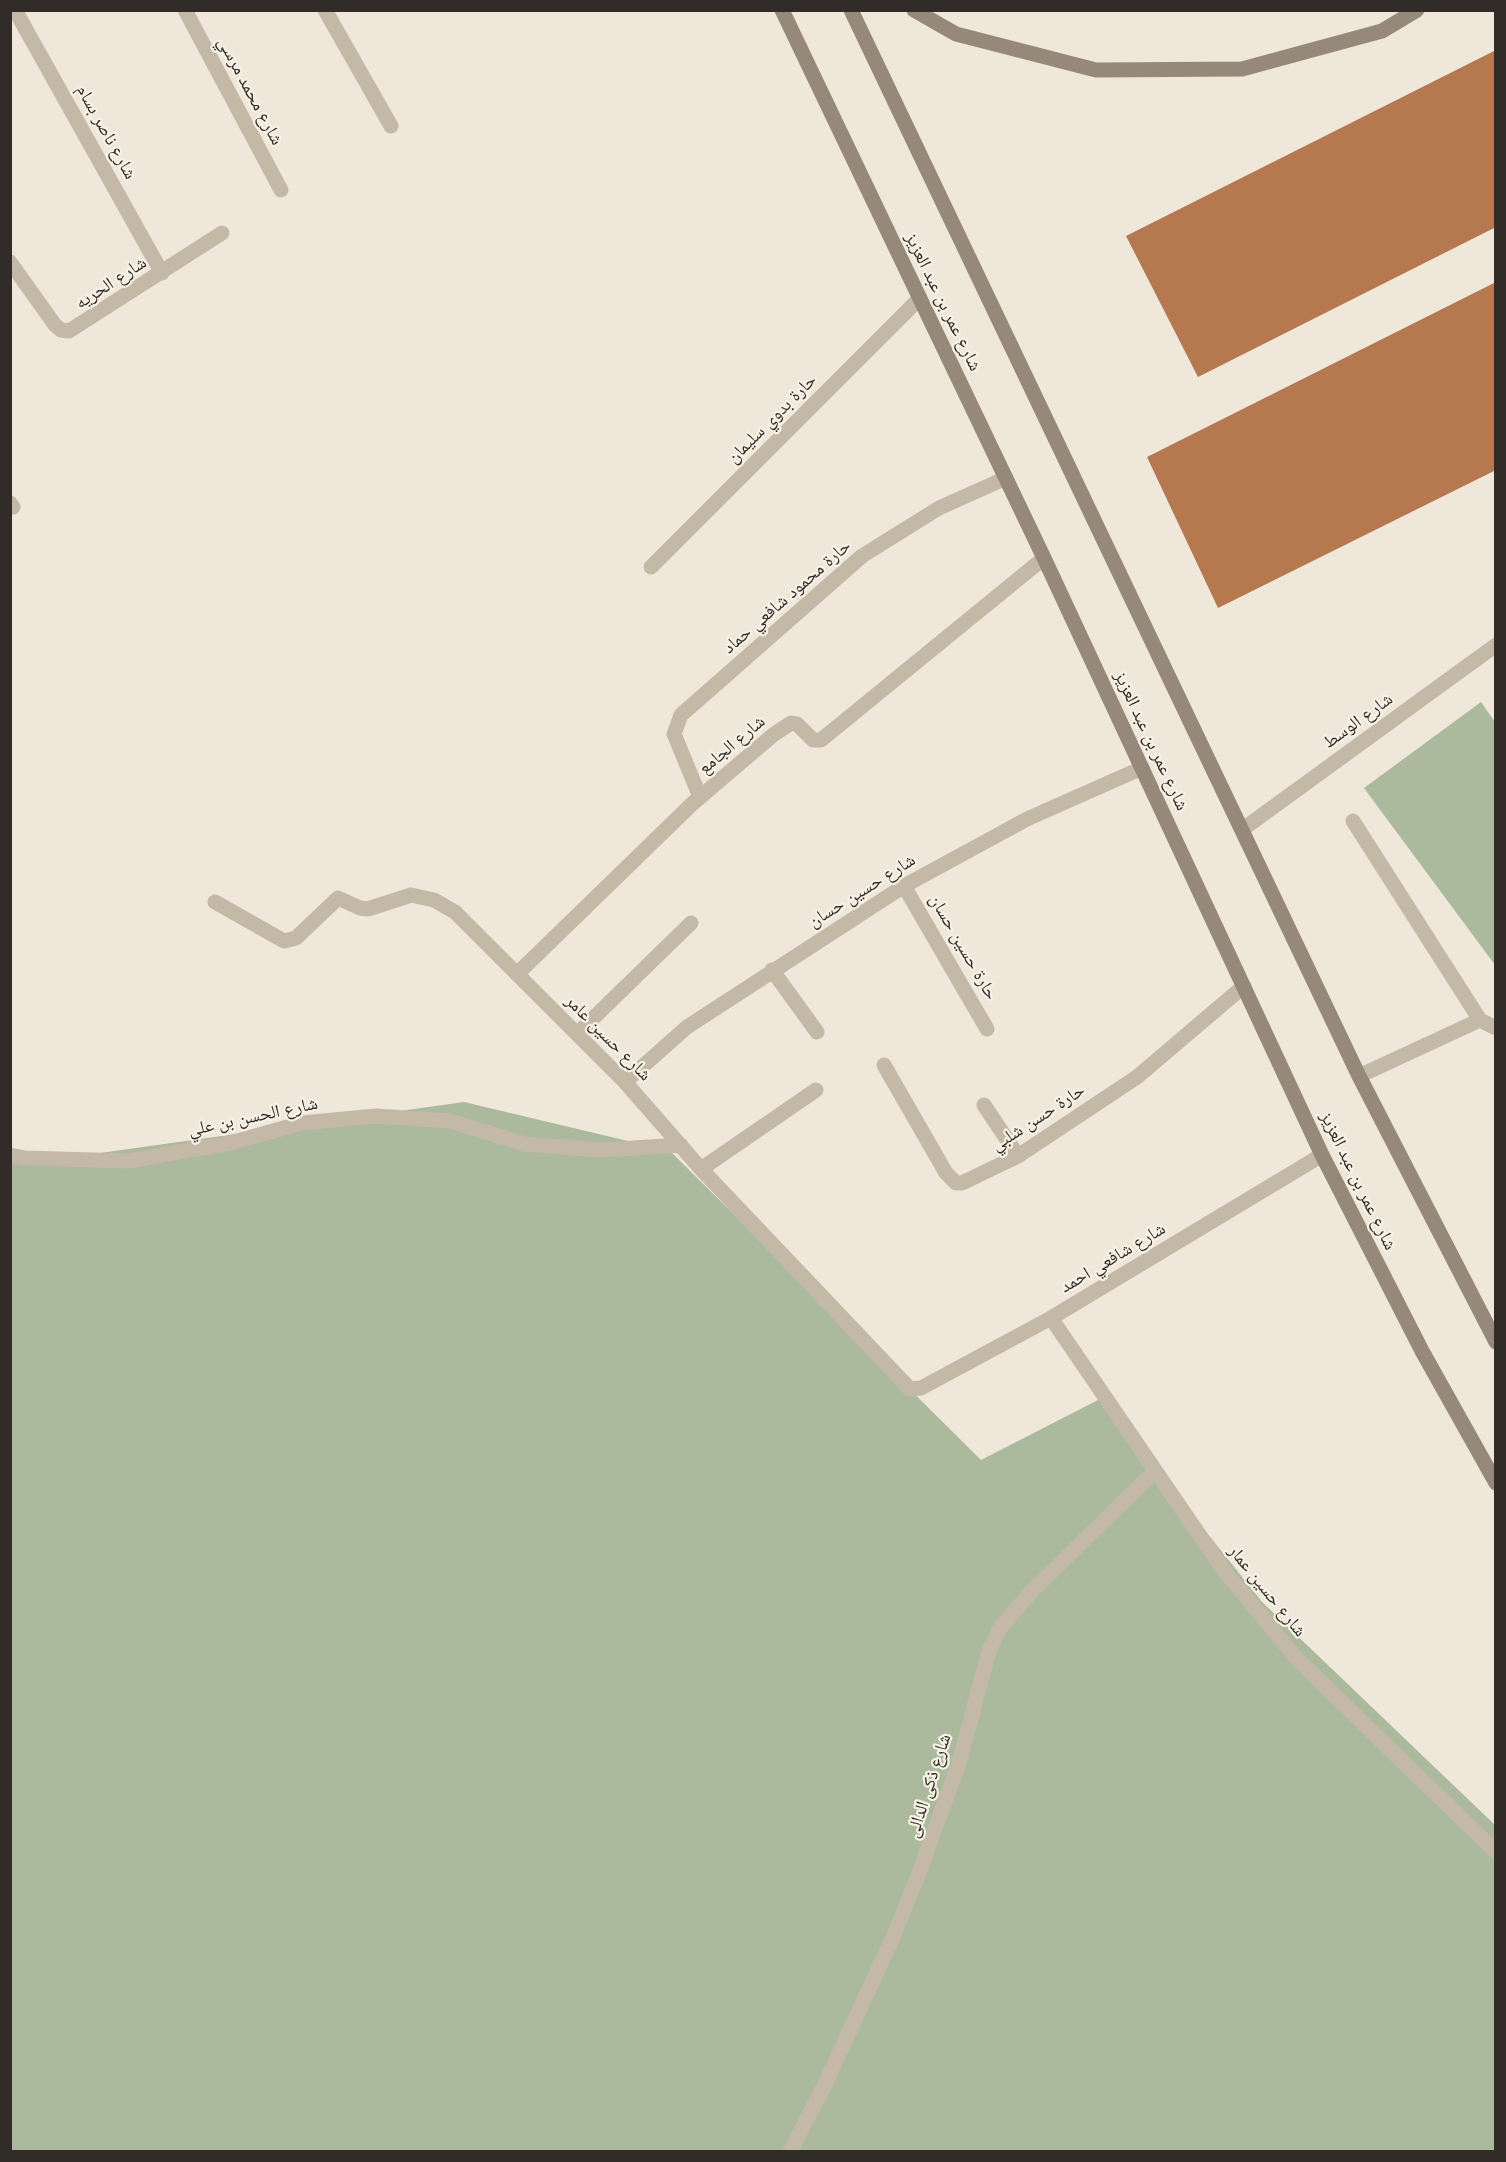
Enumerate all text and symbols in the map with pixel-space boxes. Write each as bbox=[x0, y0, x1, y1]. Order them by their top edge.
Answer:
street label: شارع محمد مرسي bbox=[212, 33, 288, 149]
street label: شارع ناصر بسام bbox=[71, 81, 141, 183]
street label: شارع عمر بن عبد العزيز bbox=[900, 229, 986, 375]
street label: شارع الحريه bbox=[71, 252, 151, 314]
street label: حارة بدوي سليمان bbox=[723, 370, 821, 468]
street label: حارة محمود شافعي حماد bbox=[719, 536, 855, 658]
street label: شارع عمر بن عبد العزيز bbox=[1109, 668, 1193, 814]
street label: شارع الوسط bbox=[1319, 688, 1397, 754]
street label: شارع الجامع bbox=[694, 711, 770, 779]
street label: شارع حسين حسان bbox=[804, 849, 920, 933]
street label: حارة حسين حسان bbox=[924, 890, 1002, 1004]
street label: شارع حسين عامر bbox=[560, 990, 656, 1086]
street label: حارة حسن شلبي bbox=[987, 1080, 1089, 1156]
street label: شارع الحسن بن علي bbox=[186, 1093, 320, 1141]
street label: شارع عمر بن عبد العزيز bbox=[1315, 1108, 1401, 1254]
street label: شارع شافعي احمد bbox=[1056, 1218, 1170, 1298]
street label: شارع حسين عمار bbox=[1223, 1541, 1311, 1641]
street label: شارع ذكى الدالى bbox=[902, 1731, 956, 1841]

